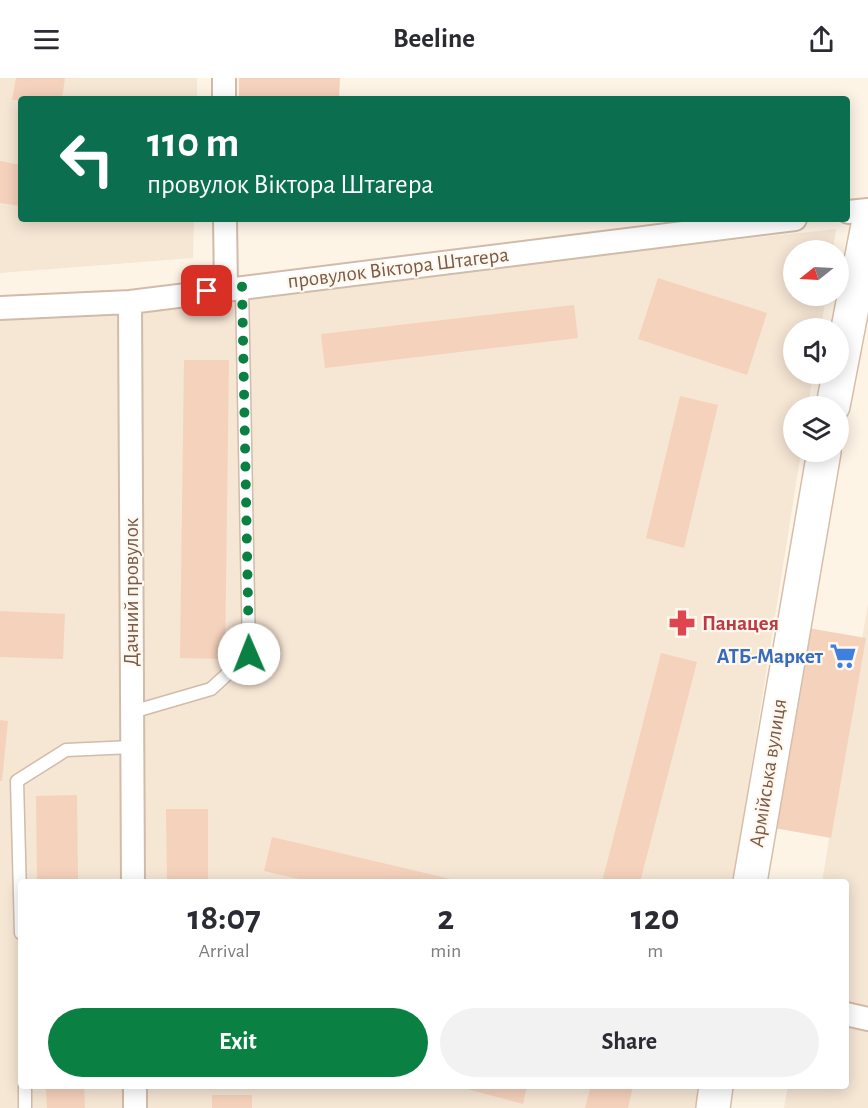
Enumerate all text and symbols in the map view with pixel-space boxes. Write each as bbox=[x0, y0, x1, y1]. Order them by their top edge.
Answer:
icon: menu bbox=[30, 23, 63, 56]
icon: share bbox=[805, 23, 838, 56]
text: Beeline bbox=[393, 25, 475, 52]
icon: left bbox=[48, 120, 126, 198]
text: 110 m bbox=[147, 122, 239, 164]
text: провулок Віктора Штагера bbox=[147, 171, 434, 198]
north arrow bbox=[783, 240, 849, 306]
map controls bbox=[783, 240, 849, 462]
street label: провулок Віктора Штагера bbox=[286, 244, 510, 292]
pin bbox=[181, 265, 232, 316]
icon: arrive bbox=[190, 274, 223, 307]
button: sound bbox=[783, 318, 849, 384]
button: layers bbox=[783, 396, 849, 462]
street label: Дачний провулок bbox=[121, 517, 142, 666]
pharmacy icon: Панацея bbox=[667, 608, 697, 638]
place label: Панацея bbox=[702, 613, 779, 634]
position arrow bbox=[217, 622, 281, 686]
supermarket icon: АТБ-Маркет bbox=[828, 641, 858, 671]
place label: АТБ-Маркет bbox=[717, 646, 824, 667]
street label: Армійська вулиця bbox=[746, 697, 790, 849]
text: 18:07 bbox=[187, 900, 261, 936]
text: 2 bbox=[437, 900, 454, 936]
text: 120 bbox=[631, 900, 680, 936]
text: Arrival bbox=[198, 941, 250, 961]
text: min bbox=[430, 941, 461, 961]
text: m bbox=[647, 941, 663, 961]
button: Exit bbox=[48, 1008, 428, 1077]
button: Share bbox=[440, 1008, 819, 1077]

